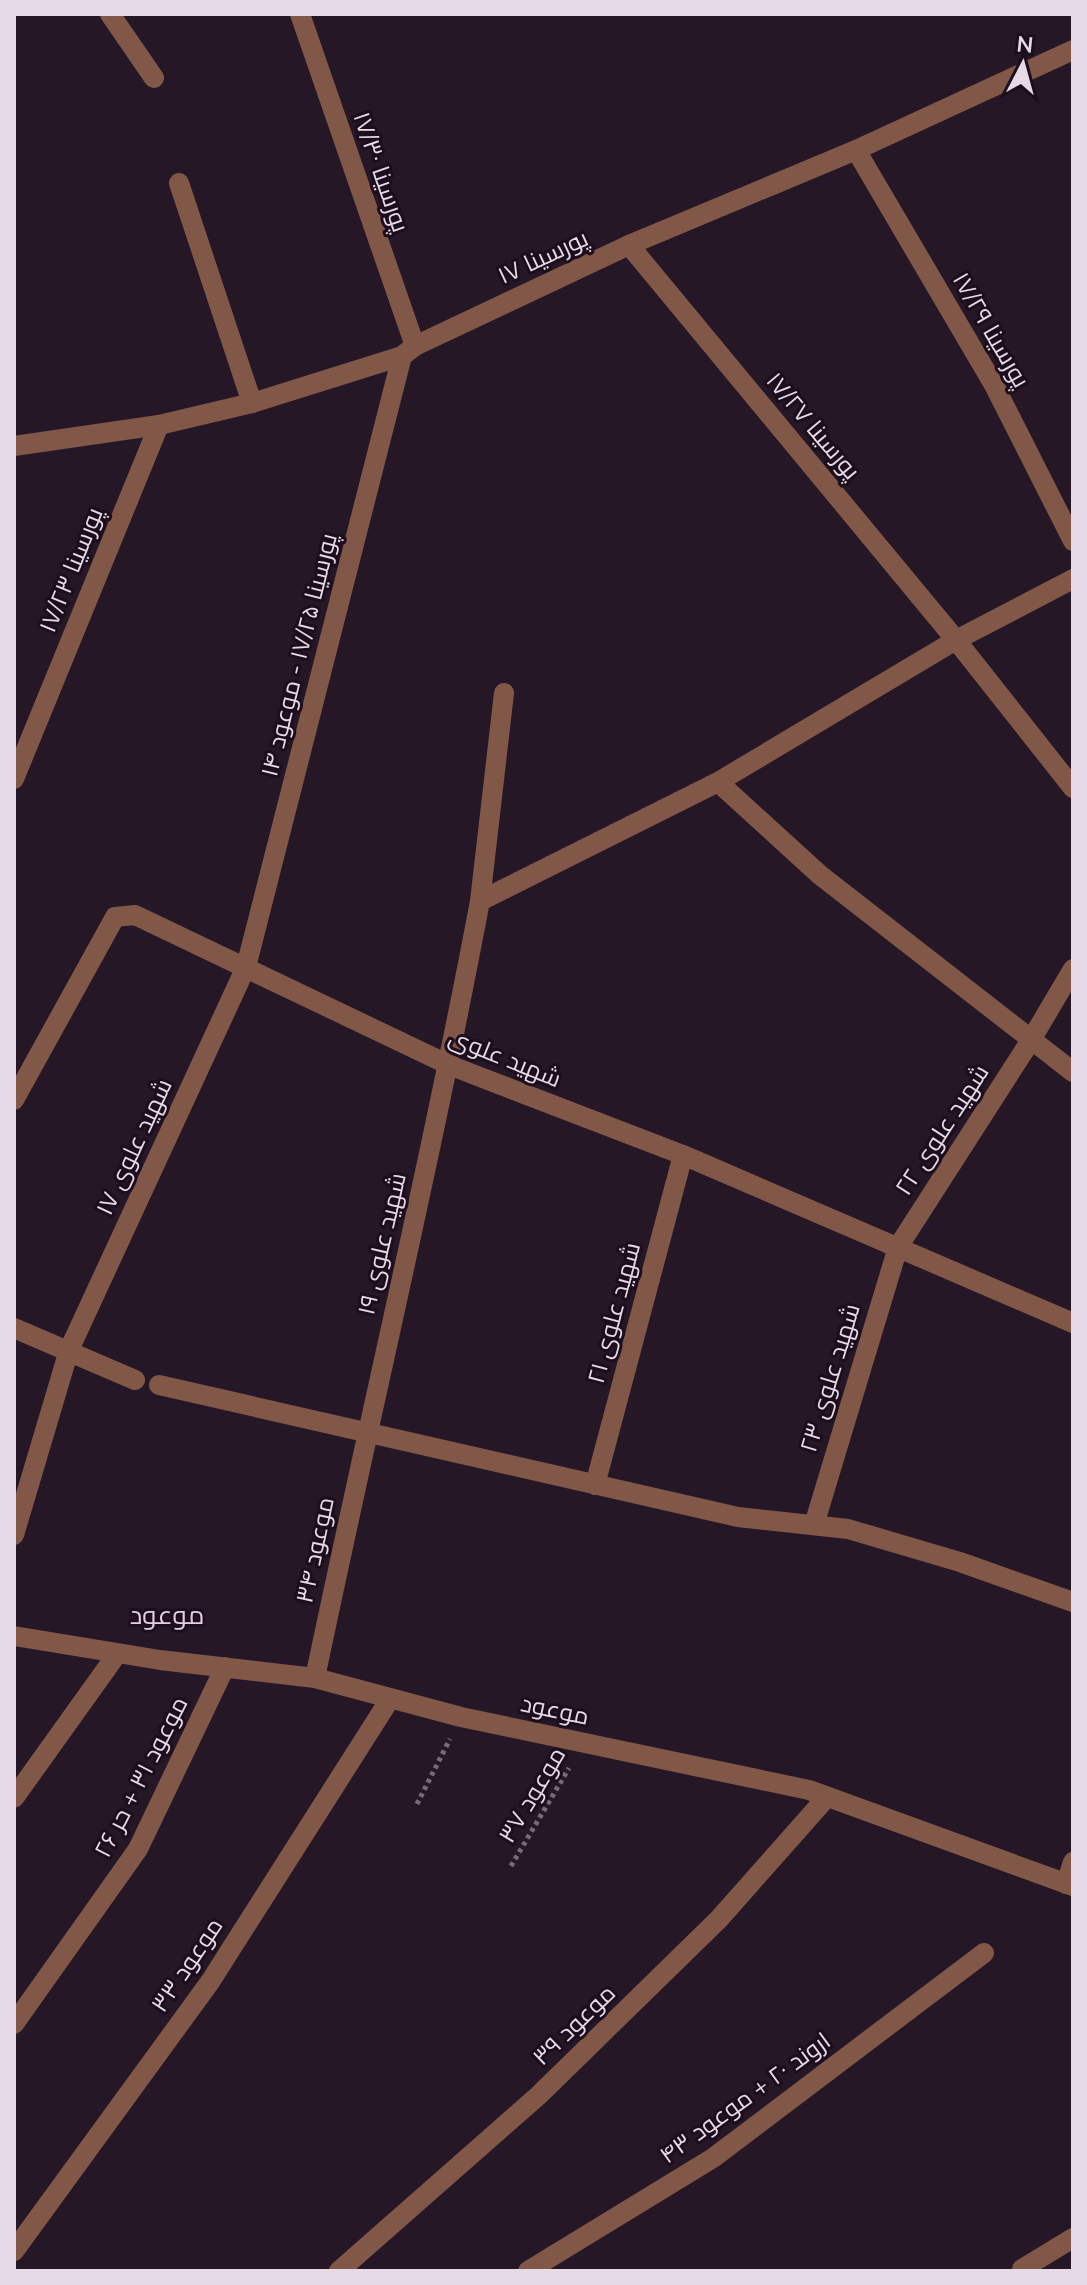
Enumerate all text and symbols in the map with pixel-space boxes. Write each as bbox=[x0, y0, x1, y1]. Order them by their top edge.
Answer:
north arrow bbox=[983, 24, 1063, 104]
text: N bbox=[1015, 29, 1035, 61]
street label: پورسینا ۱۷/۳۰ bbox=[345, 108, 417, 237]
street label: پورسینا ۱۷ bbox=[493, 222, 594, 292]
street label: پورسینا ۱۷/۲۹ bbox=[945, 267, 1037, 394]
street label: پورسینا ۱۷/۲۷ bbox=[759, 366, 868, 487]
street label: پورسینا ۱۷/۲۳ bbox=[31, 502, 111, 637]
street label: پورسینا ۱۷/۲۵ - موعود ۱۴ bbox=[253, 529, 345, 780]
street label: شهید علوی bbox=[444, 1021, 566, 1095]
street label: شهید علوی ۲۲ bbox=[888, 1058, 996, 1202]
street label: شهید علوی ۱۷ bbox=[88, 1073, 180, 1221]
street label: شهید علوی ۱۹ bbox=[350, 1170, 414, 1318]
street label: شهید علوی ۲۱ bbox=[580, 1239, 648, 1387]
street label: شهید علوی ۲۳ bbox=[792, 1300, 868, 1456]
street label: موعود ۳۴ bbox=[288, 1494, 342, 1606]
district label: موعود bbox=[130, 1598, 204, 1633]
street label: موعود bbox=[518, 1687, 592, 1733]
street label: موعود ۳۱ + حر ۲۶ bbox=[87, 1691, 195, 1863]
street label: موعود ۳۷ bbox=[491, 1741, 573, 1849]
street label: موعود ۳۳ bbox=[144, 1911, 230, 2019]
street label: موعود ۳۹ bbox=[526, 1977, 622, 2073]
street label: اروند ۲۰ + موعود ۴۳ bbox=[653, 2025, 837, 2171]

